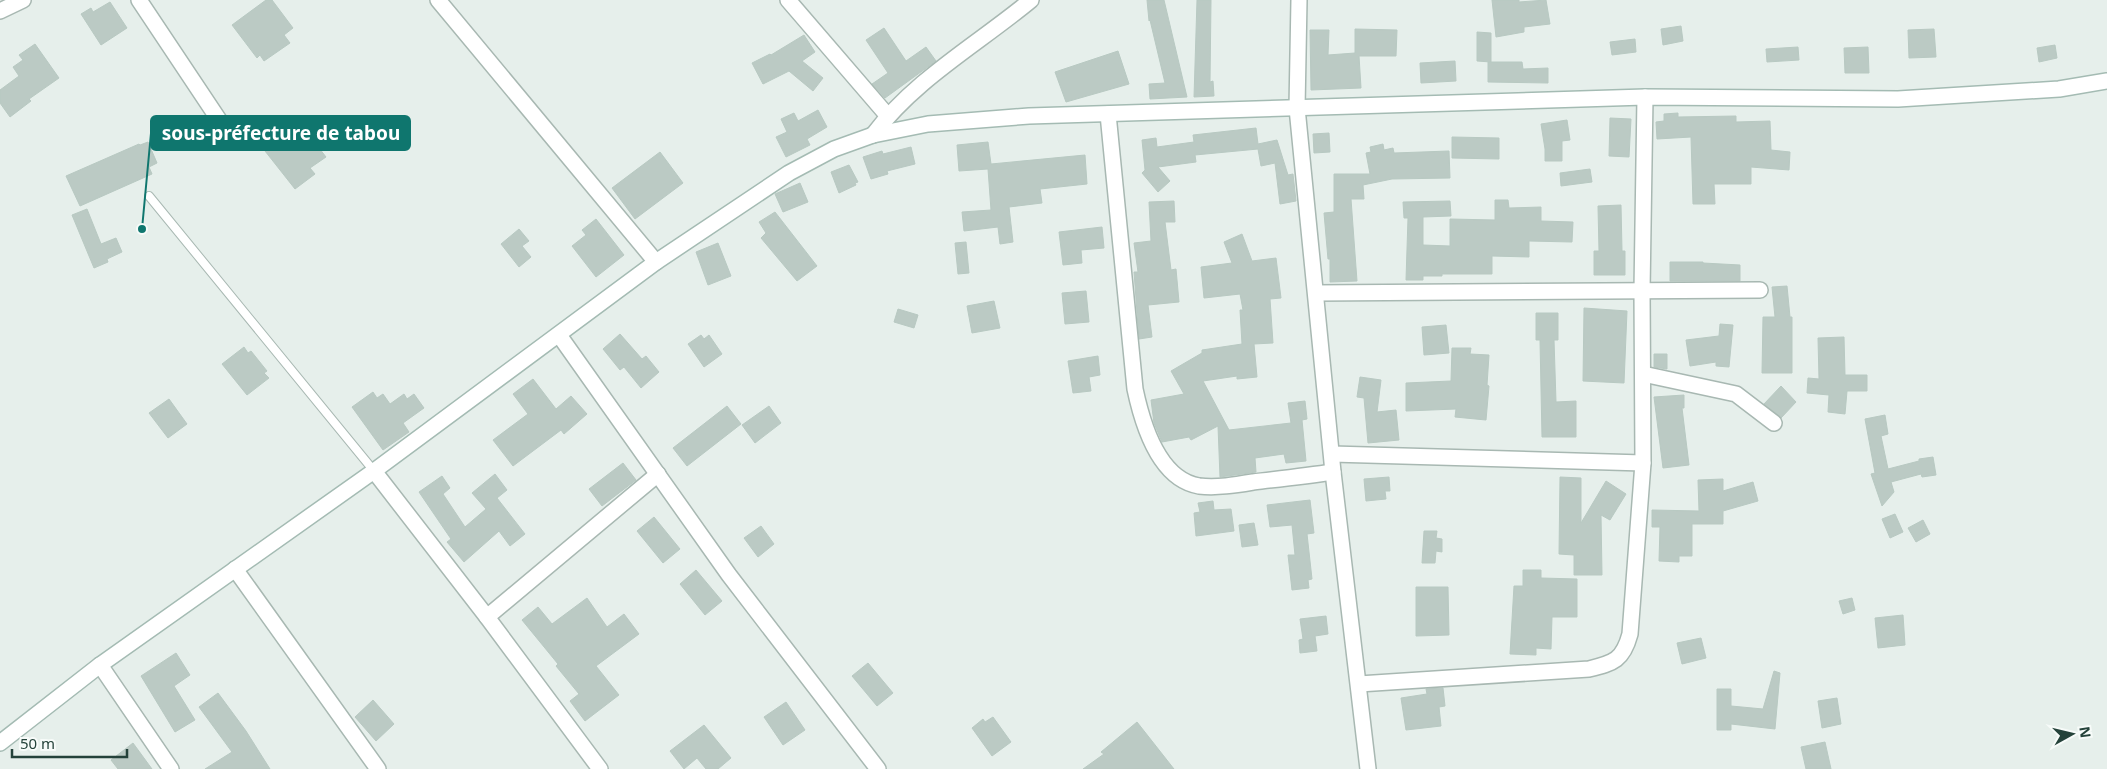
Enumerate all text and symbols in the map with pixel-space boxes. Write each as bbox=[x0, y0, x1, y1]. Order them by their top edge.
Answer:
callout: sous-préfecture de tabou bbox=[151, 116, 410, 150]
text: sous-préfecture de tabou bbox=[162, 120, 400, 146]
north arrow bbox=[2047, 709, 2097, 759]
text: N bbox=[2075, 725, 2096, 739]
scale bar bbox=[12, 726, 128, 758]
text: 50 m bbox=[20, 733, 55, 753]

